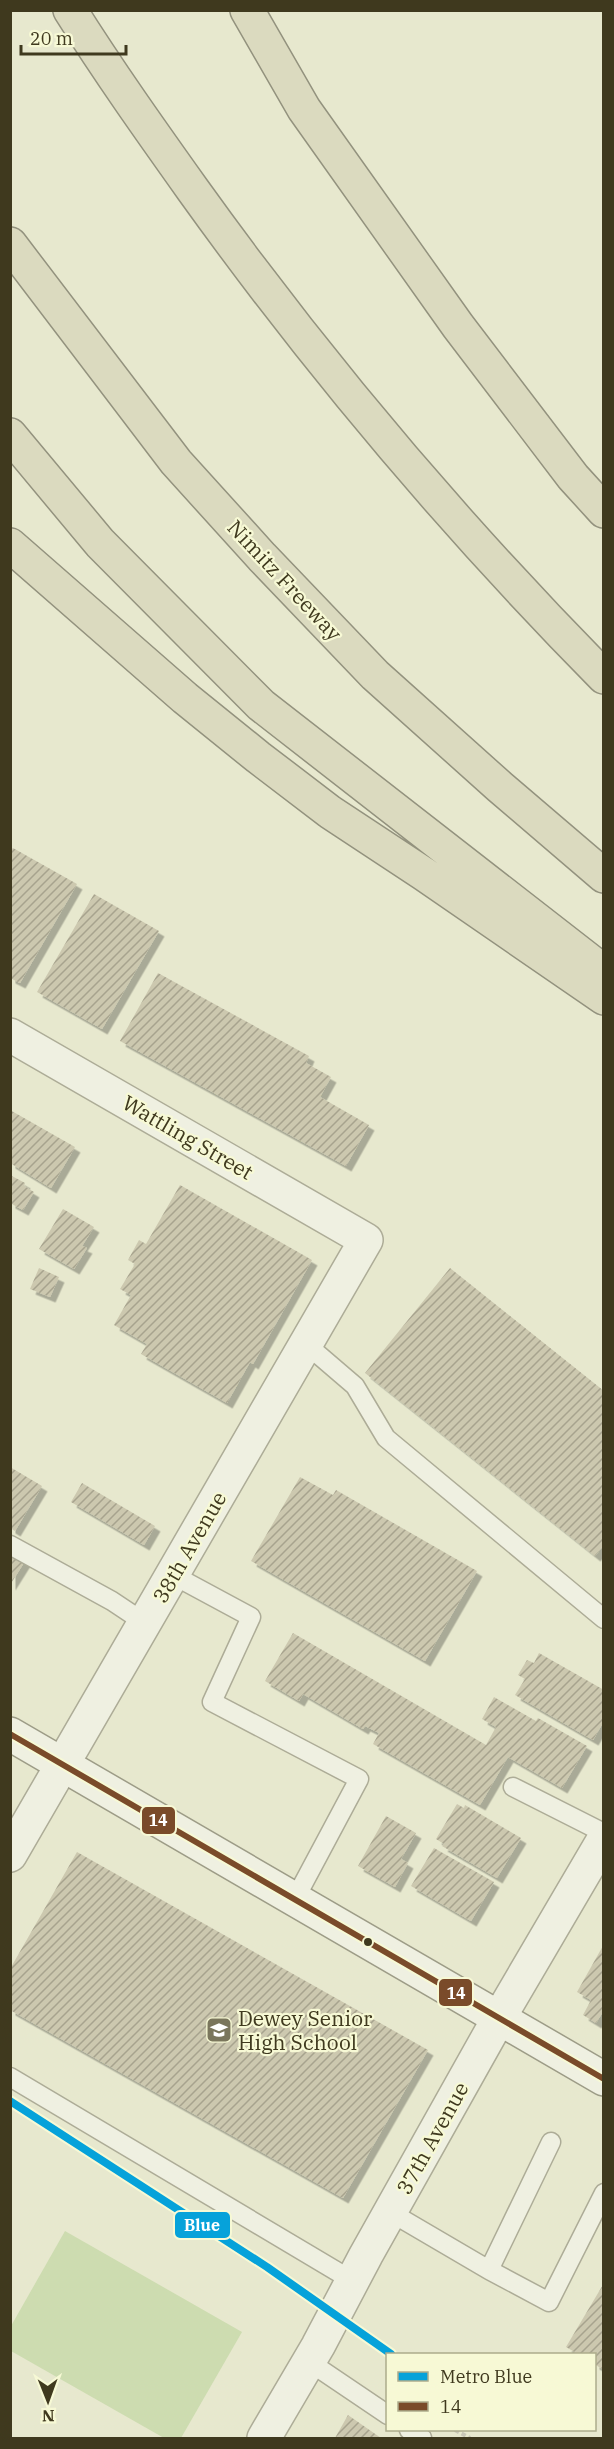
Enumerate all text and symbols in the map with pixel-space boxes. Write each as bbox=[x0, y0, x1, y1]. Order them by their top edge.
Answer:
scale bar bbox=[21, 18, 126, 56]
text: 20 m bbox=[30, 27, 73, 50]
street label: Nimitz Freeway bbox=[222, 514, 349, 647]
street label: Wattling Street bbox=[118, 1088, 258, 1186]
street label: 38th Avenue bbox=[146, 1486, 232, 1608]
line badge: 14 bbox=[141, 1806, 176, 1835]
text: 14 bbox=[148, 1810, 168, 1830]
unlabelled marker bbox=[362, 1936, 374, 1948]
line badge: 14 bbox=[438, 1978, 473, 2007]
text: 14 bbox=[446, 1983, 466, 2003]
place label: Dewey Senior High School bbox=[238, 2004, 373, 2056]
school or university icon: Dewey Senior High School bbox=[204, 2015, 234, 2045]
street label: 37th Avenue bbox=[390, 2077, 474, 2199]
line badge: Blue bbox=[174, 2211, 231, 2239]
text: Blue bbox=[184, 2215, 220, 2235]
legend bbox=[386, 2353, 596, 2431]
text: Metro Blue bbox=[440, 2365, 532, 2388]
north arrow bbox=[18, 2371, 78, 2431]
text: 14 bbox=[440, 2395, 462, 2418]
text: N bbox=[42, 2406, 55, 2426]

